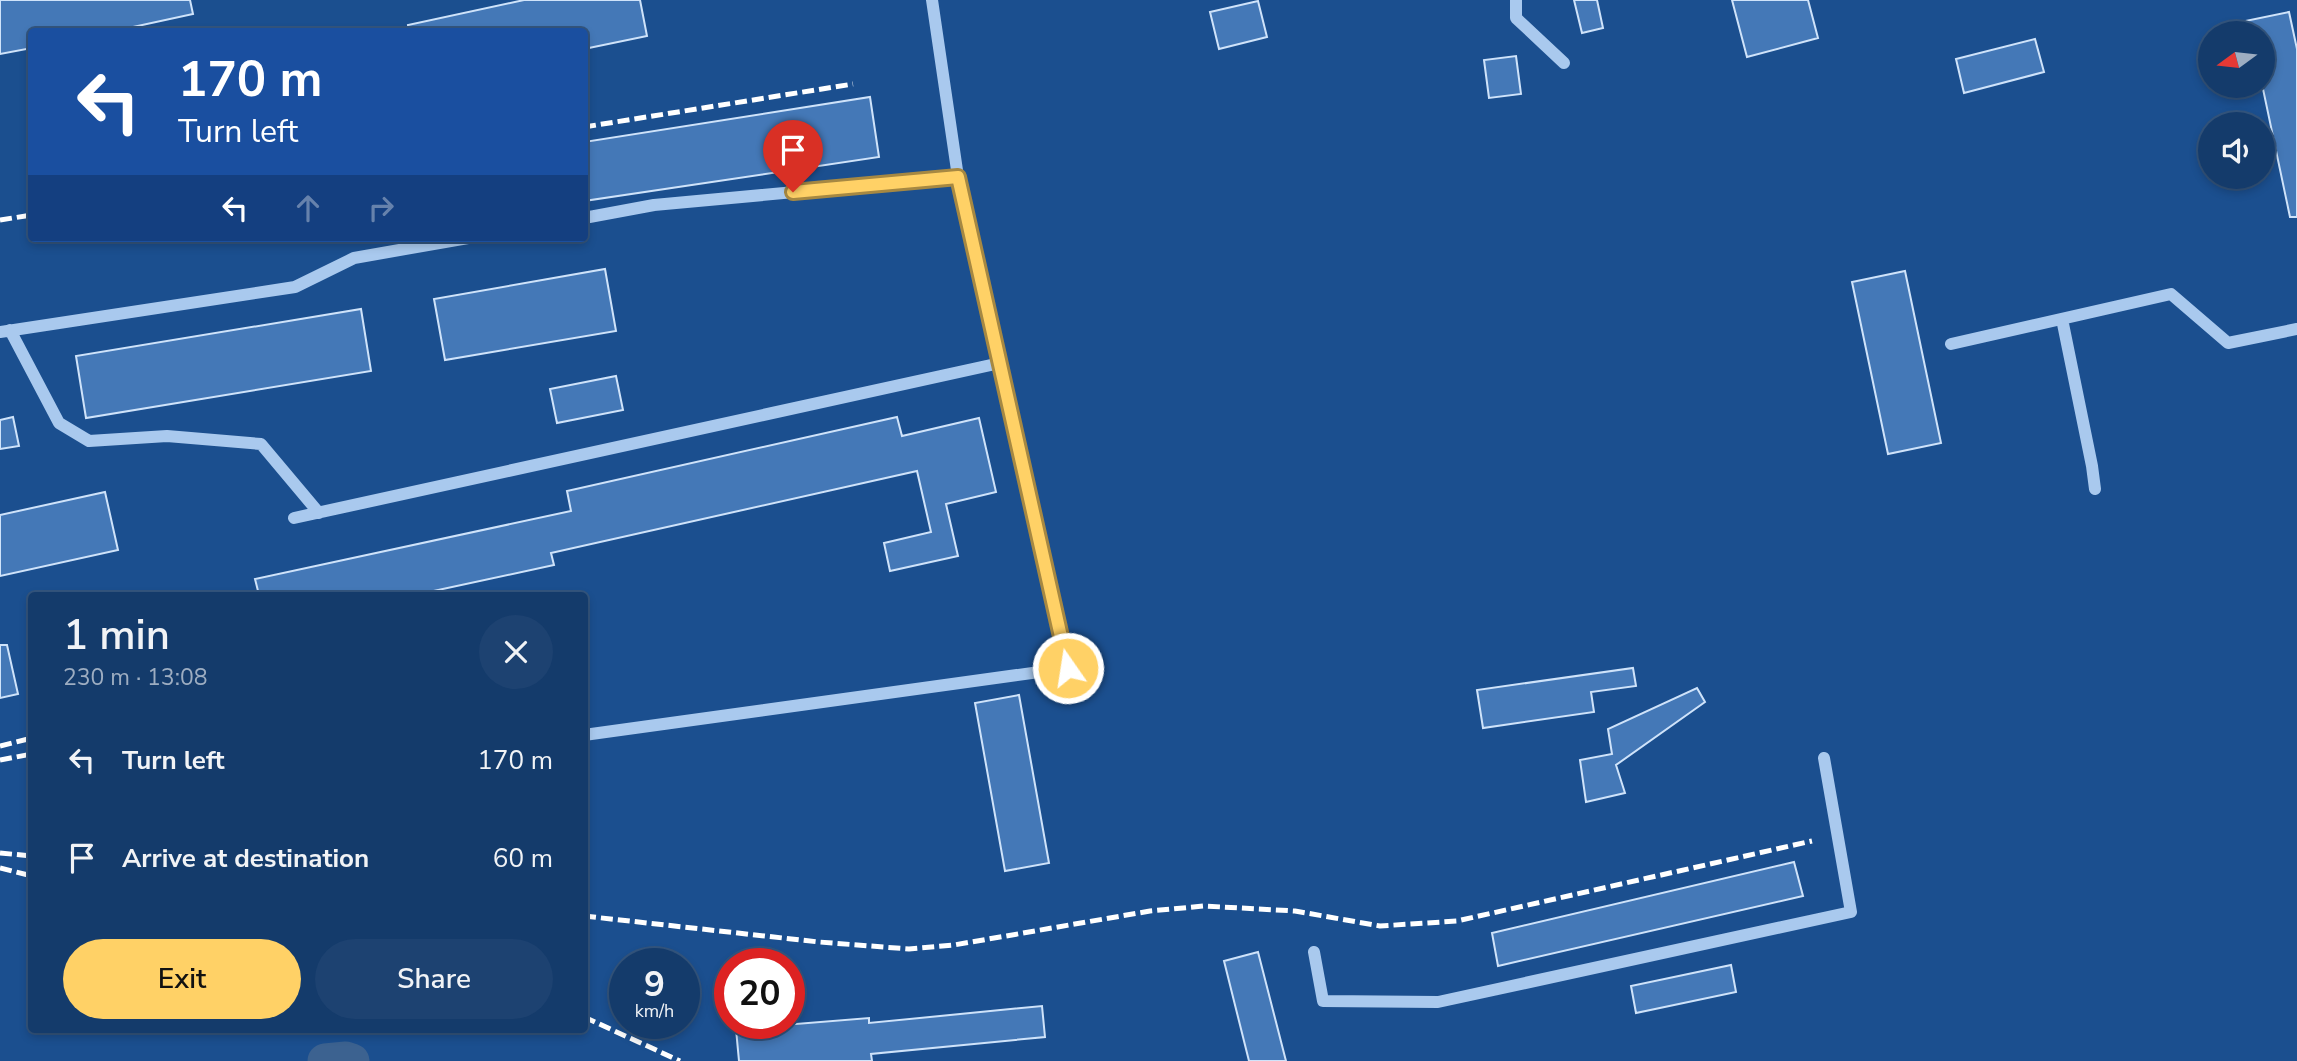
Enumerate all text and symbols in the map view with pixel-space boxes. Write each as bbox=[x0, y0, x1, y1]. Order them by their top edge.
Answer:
north arrow bbox=[2198, 21, 2275, 98]
map controls bbox=[2198, 21, 2275, 189]
text: 170 m bbox=[178, 46, 322, 113]
icon: left bbox=[63, 56, 154, 147]
text: Turn left bbox=[178, 110, 298, 153]
button: sound bbox=[2198, 112, 2275, 189]
pin bbox=[763, 120, 823, 192]
icon: arrive bbox=[774, 131, 812, 169]
icon: left bbox=[216, 189, 254, 227]
icon: ahead bbox=[289, 189, 327, 227]
icon: right bbox=[362, 189, 400, 227]
text: 1 min bbox=[63, 607, 170, 664]
button: close bbox=[479, 615, 553, 689]
position arrow bbox=[1031, 631, 1105, 705]
text: 230 m · 13:08 bbox=[63, 662, 208, 693]
icon: left bbox=[63, 741, 101, 779]
text: Turn left bbox=[122, 743, 225, 778]
text: 170 m bbox=[477, 743, 553, 778]
icon: arrive bbox=[63, 839, 101, 877]
text: Arrive at destination bbox=[122, 841, 369, 876]
text: 60 m bbox=[493, 841, 553, 876]
button: Exit bbox=[63, 939, 301, 1019]
button: Share bbox=[315, 939, 553, 1019]
speed limit sign: 20 bbox=[714, 948, 805, 1039]
text: 9 bbox=[644, 961, 665, 1008]
text: km/h bbox=[635, 999, 674, 1023]

